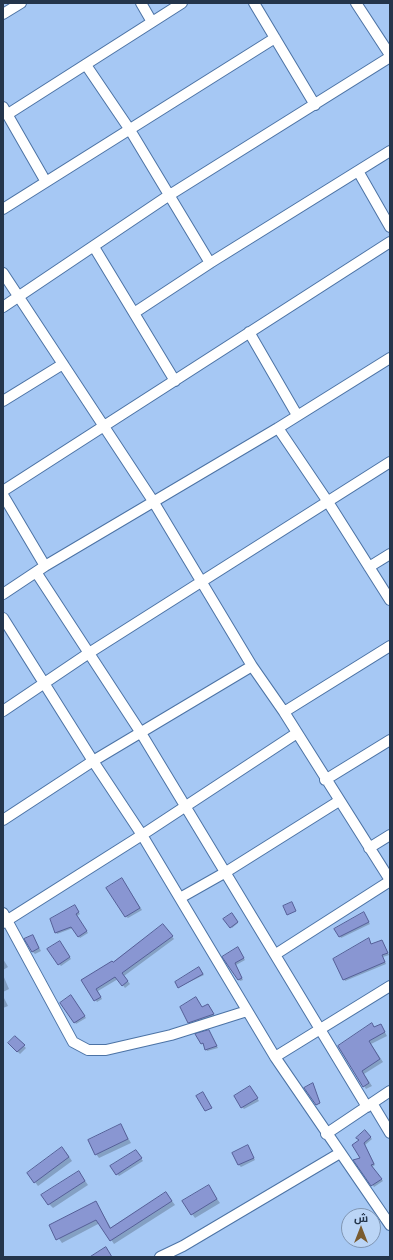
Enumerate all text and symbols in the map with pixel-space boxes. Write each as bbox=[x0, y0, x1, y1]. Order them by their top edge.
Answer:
north arrow bbox=[341, 1208, 381, 1248]
text: ش bbox=[354, 1209, 368, 1225]

